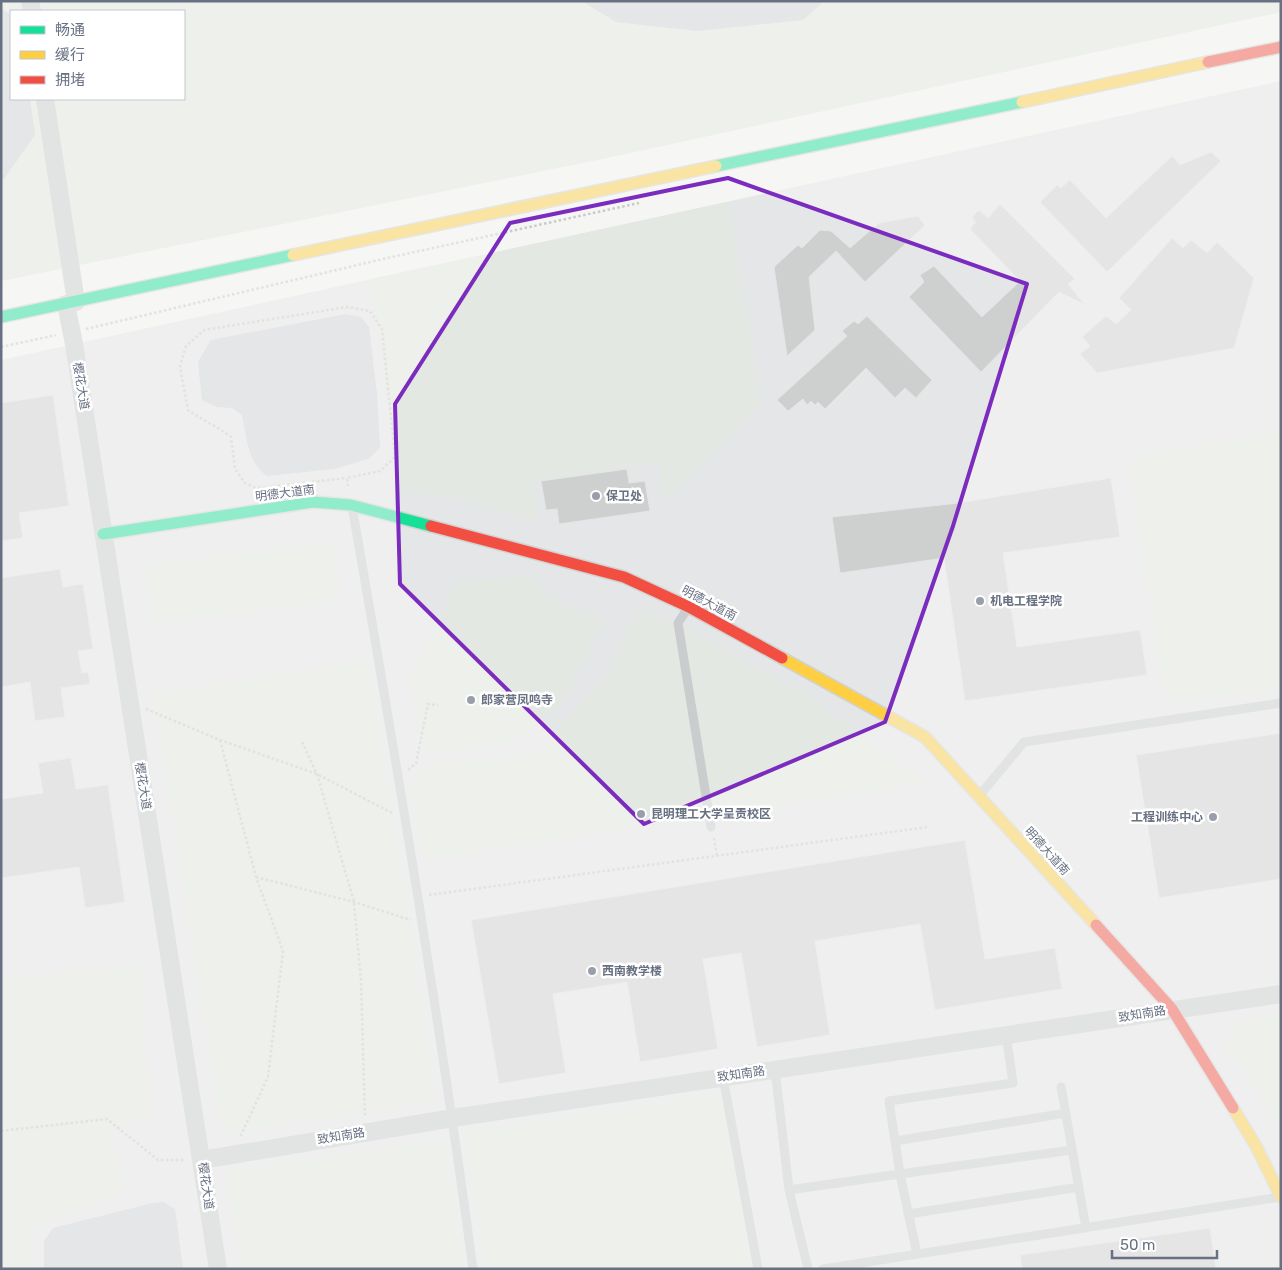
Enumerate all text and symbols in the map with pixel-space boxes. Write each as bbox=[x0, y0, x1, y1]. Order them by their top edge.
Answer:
legend bbox=[10, 10, 185, 100]
text: 畅通 bbox=[55, 21, 85, 39]
text: 缓行 bbox=[55, 46, 85, 64]
text: 拥堵 bbox=[55, 71, 85, 89]
street label: 樱花大道 bbox=[70, 361, 92, 411]
street label: 明德大道南 bbox=[254, 482, 316, 504]
place label: 保卫处 bbox=[606, 489, 642, 503]
marker: 保卫处 bbox=[590, 490, 602, 502]
street label: 明德大道南 bbox=[679, 583, 739, 623]
place label: 机电工程学院 bbox=[990, 594, 1062, 608]
marker: 机电工程学院 bbox=[974, 595, 986, 607]
place label: 郎家营凤鸣寺 bbox=[481, 693, 553, 707]
marker: 郎家营凤鸣寺 bbox=[465, 694, 477, 706]
street label: 樱花大道 bbox=[132, 761, 154, 811]
place label: 昆明理工大学呈贡校区 bbox=[651, 807, 771, 821]
marker: 昆明理工大学呈贡校区 bbox=[635, 808, 647, 820]
place label: 工程训练中心 bbox=[1131, 810, 1203, 824]
marker: 工程训练中心 bbox=[1207, 811, 1219, 823]
street label: 明德大道南 bbox=[1022, 824, 1072, 878]
place label: 西南教学楼 bbox=[602, 964, 662, 978]
marker: 西南教学楼 bbox=[586, 965, 598, 977]
street label: 致知南路 bbox=[1117, 1003, 1167, 1025]
street label: 致知南路 bbox=[716, 1064, 766, 1084]
street label: 致知南路 bbox=[316, 1125, 366, 1147]
street label: 樱花大道 bbox=[196, 1161, 216, 1211]
scale bar bbox=[1112, 1228, 1217, 1260]
text: 50 m bbox=[1120, 1236, 1155, 1254]

